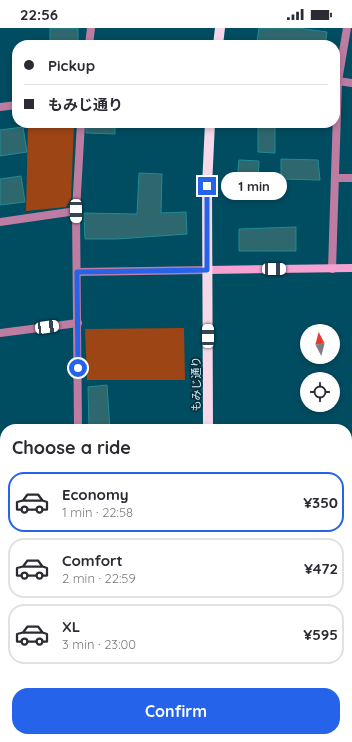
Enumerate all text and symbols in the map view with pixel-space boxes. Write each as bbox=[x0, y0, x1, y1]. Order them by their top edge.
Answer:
text: 22:56 bbox=[20, 5, 58, 24]
text: Pickup bbox=[48, 56, 95, 75]
text: もみじ通り bbox=[48, 95, 123, 114]
callout: 1 min bbox=[221, 172, 287, 200]
route end bbox=[198, 177, 216, 195]
text: 1 min bbox=[238, 178, 270, 194]
car bbox=[70, 199, 82, 223]
car bbox=[262, 263, 286, 275]
car bbox=[34, 319, 60, 335]
car bbox=[202, 324, 214, 348]
north arrow bbox=[300, 324, 340, 364]
map controls bbox=[300, 324, 340, 412]
street label: もみじ通り bbox=[189, 357, 203, 412]
route start bbox=[69, 359, 87, 377]
button: locate bbox=[300, 372, 340, 412]
text: Choose a ride bbox=[12, 436, 131, 459]
icon: car bbox=[14, 484, 50, 520]
text: Economy bbox=[62, 485, 129, 504]
text: ¥350 bbox=[303, 493, 338, 512]
text: 1 min · 22:58 bbox=[62, 504, 133, 520]
icon: car bbox=[14, 550, 50, 586]
text: Comfort bbox=[62, 551, 123, 570]
text: ¥472 bbox=[304, 559, 338, 578]
text: 2 min · 22:59 bbox=[62, 570, 136, 586]
icon: car bbox=[14, 616, 50, 652]
text: XL bbox=[62, 617, 80, 636]
text: ¥595 bbox=[303, 625, 338, 644]
text: 3 min · 23:00 bbox=[62, 636, 136, 652]
button: Confirm bbox=[12, 688, 340, 734]

